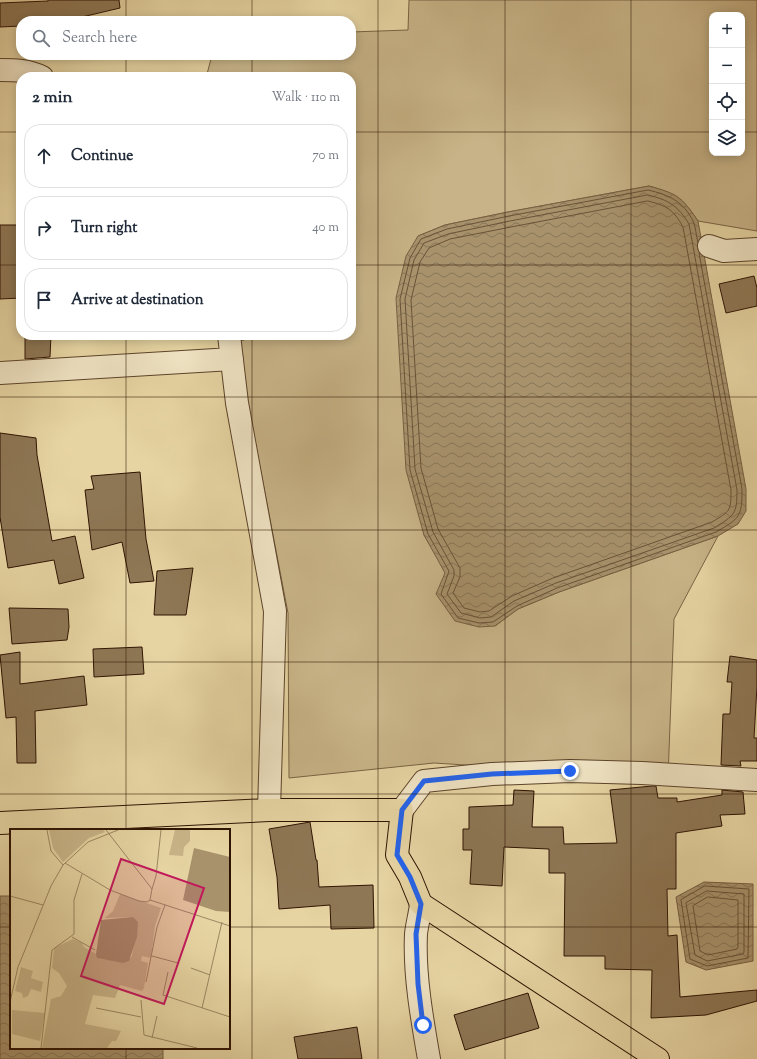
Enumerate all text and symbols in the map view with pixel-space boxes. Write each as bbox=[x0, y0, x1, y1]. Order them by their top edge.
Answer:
map controls bbox=[709, 12, 745, 156]
button: + bbox=[709, 12, 745, 48]
search box bbox=[16, 16, 356, 60]
icon: search bbox=[30, 27, 52, 49]
text: Search here bbox=[62, 28, 137, 49]
button: − bbox=[709, 48, 745, 84]
button: locate bbox=[709, 84, 745, 120]
text: 2 min bbox=[32, 86, 73, 110]
text: Walk · 110 m bbox=[272, 89, 340, 107]
button: layers bbox=[709, 120, 745, 156]
icon: ahead bbox=[33, 145, 55, 167]
text: Continue bbox=[71, 146, 133, 167]
text: 70 m bbox=[312, 147, 339, 165]
icon: right bbox=[33, 217, 55, 239]
text: Turn right bbox=[71, 218, 137, 239]
text: 40 m bbox=[312, 219, 339, 237]
icon: arrive bbox=[33, 289, 55, 311]
text: Arrive at destination bbox=[71, 290, 204, 311]
route end bbox=[561, 762, 579, 780]
inset map bbox=[10, 829, 230, 1049]
route start bbox=[414, 1016, 432, 1034]

